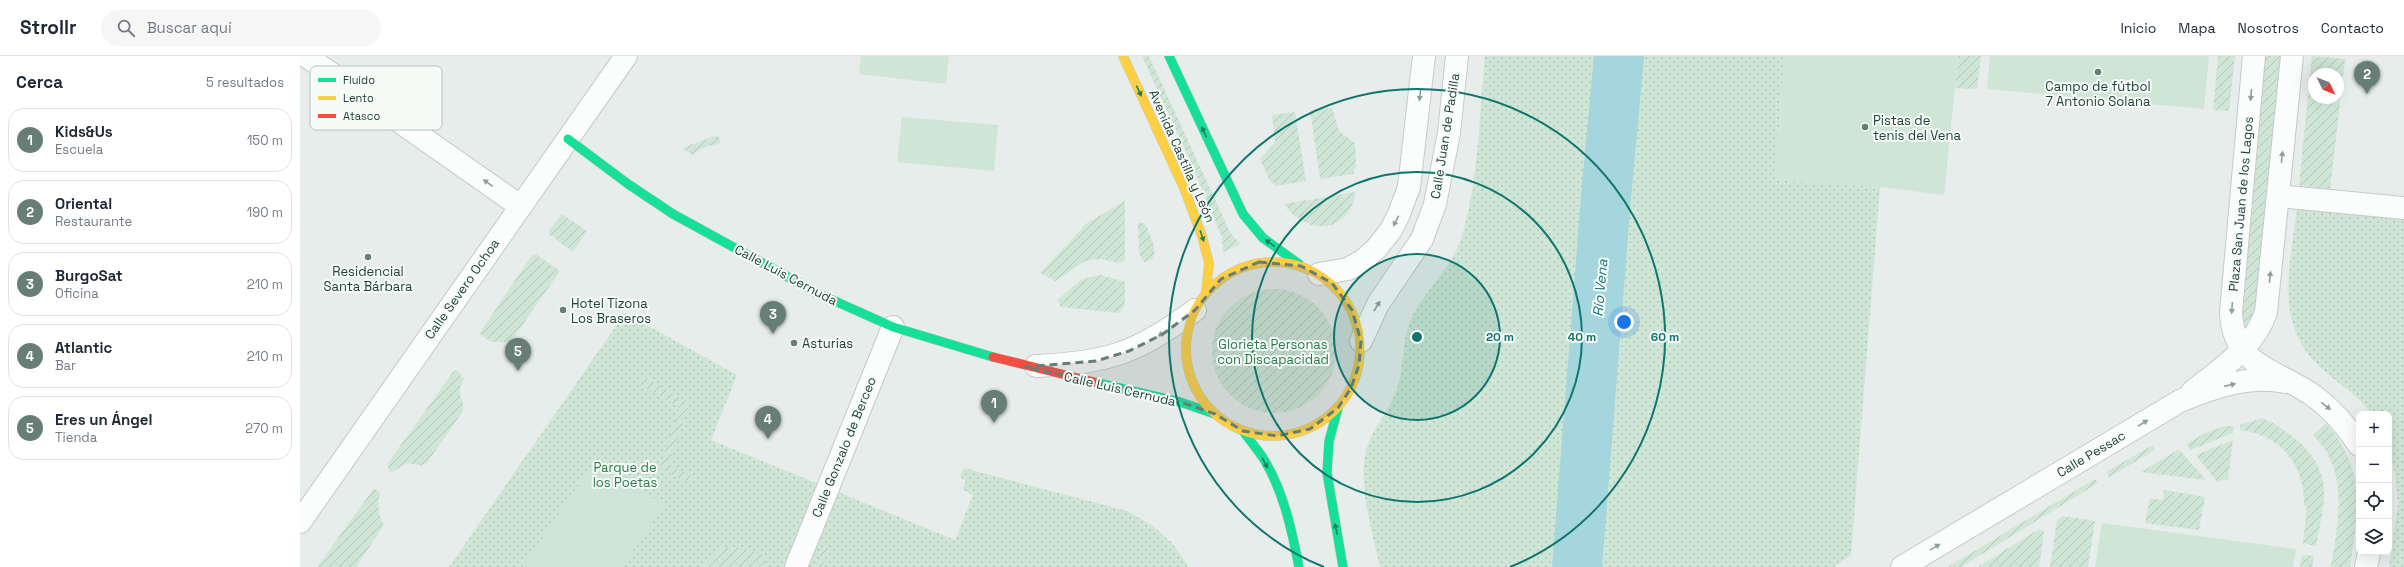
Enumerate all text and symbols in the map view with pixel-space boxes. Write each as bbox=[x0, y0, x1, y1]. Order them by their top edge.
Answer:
search box bbox=[101, 10, 381, 46]
text: Strollr bbox=[20, 15, 77, 40]
icon: search bbox=[115, 17, 137, 39]
text: Buscar aquí bbox=[147, 18, 232, 37]
text: Inicio bbox=[2120, 19, 2156, 37]
text: Mapa bbox=[2178, 19, 2216, 37]
text: Nosotros bbox=[2238, 19, 2299, 37]
text: Contacto bbox=[2321, 19, 2384, 37]
pin: 2 bbox=[2354, 61, 2380, 94]
legend bbox=[310, 66, 442, 130]
marker: Campo de fútbol 7 Antonio Solana bbox=[2093, 67, 2103, 77]
north arrow bbox=[2308, 68, 2344, 104]
text: Cerca bbox=[16, 71, 63, 93]
street label: Calle Juan de Padilla bbox=[1427, 71, 1463, 200]
text: Fluido bbox=[343, 73, 375, 87]
text: 5 resultados bbox=[206, 74, 284, 91]
place label: Campo de fútbol 7 Antonio Solana bbox=[2045, 78, 2151, 110]
one-way arrow bbox=[1136, 86, 1142, 97]
street label: Avenida Castilla y León bbox=[1145, 87, 1219, 225]
one-way arrow bbox=[1417, 89, 1423, 101]
one-way arrow bbox=[2247, 89, 2254, 101]
text: Lento bbox=[343, 91, 374, 105]
text: Atasco bbox=[343, 109, 380, 123]
place label: Pistas de tenis del Vena bbox=[1873, 112, 1961, 144]
street label: Plaza San Juan de los Lagos bbox=[2225, 116, 2257, 292]
text: Kids&Us bbox=[55, 122, 113, 141]
marker: Pistas de tenis del Vena bbox=[1860, 122, 1870, 132]
one-way arrow bbox=[1201, 127, 1207, 138]
text: 1 bbox=[27, 132, 33, 149]
text: 150 m bbox=[247, 132, 283, 149]
text: Escuela bbox=[55, 141, 103, 158]
one-way arrow bbox=[2278, 151, 2285, 163]
one-way arrow bbox=[483, 179, 493, 187]
text: Oriental bbox=[55, 194, 112, 213]
text: 2 bbox=[26, 204, 34, 221]
text: 190 m bbox=[247, 204, 283, 221]
text: Restaurante bbox=[55, 213, 132, 230]
one-way arrow bbox=[1392, 216, 1399, 227]
one-way arrow bbox=[1199, 231, 1205, 243]
street label: Calle Severo Ochoa bbox=[421, 235, 503, 343]
one-way arrow bbox=[1264, 239, 1275, 247]
street label: Calle Luis Cernuda bbox=[732, 241, 841, 310]
marker: Residencial Santa Bárbara bbox=[363, 252, 373, 262]
water label: Río Vena bbox=[1589, 258, 1612, 317]
place label: Residencial Santa Bárbara bbox=[324, 263, 413, 295]
text: BurgoSat bbox=[55, 266, 123, 285]
one-way arrow bbox=[2267, 271, 2273, 283]
text: 3 bbox=[26, 276, 34, 293]
text: 210 m bbox=[247, 276, 283, 293]
text: Oficina bbox=[55, 285, 99, 302]
place label: Hotel Tizona Los Braseros bbox=[571, 295, 651, 327]
one-way arrow bbox=[1374, 300, 1381, 312]
pin: 3 bbox=[760, 301, 786, 334]
one-way arrow bbox=[2228, 302, 2235, 314]
marker: Hotel Tizona Los Braseros bbox=[558, 305, 568, 315]
your location bbox=[1614, 312, 1634, 332]
one-way arrow bbox=[1158, 329, 1168, 337]
text: 20 m bbox=[1486, 329, 1514, 345]
text: 40 m bbox=[1568, 329, 1596, 345]
text: 60 m bbox=[1651, 329, 1679, 345]
centre of rings bbox=[1410, 330, 1424, 344]
place label: Asturias bbox=[802, 335, 853, 352]
park label: Glorieta Personas con Discapacidad bbox=[1217, 336, 1329, 368]
text: Atlantic bbox=[55, 338, 112, 357]
pin: 5 bbox=[505, 338, 531, 371]
marker: Asturias bbox=[789, 338, 799, 348]
text: 4 bbox=[26, 348, 34, 365]
text: 210 m bbox=[247, 348, 283, 365]
text: Bar bbox=[55, 357, 76, 374]
street label: Calle Luis Cernuda bbox=[1062, 368, 1178, 410]
street label: Calle Gonzalo de Berceo bbox=[808, 374, 880, 520]
one-way arrow bbox=[2224, 381, 2236, 387]
pin: 1 bbox=[981, 390, 1007, 423]
one-way arrow bbox=[2321, 401, 2332, 410]
pin: 4 bbox=[755, 406, 781, 439]
text: Eres un Ángel bbox=[55, 410, 152, 429]
map controls bbox=[2356, 411, 2392, 555]
button: + bbox=[2356, 411, 2392, 447]
one-way arrow bbox=[2137, 419, 2149, 426]
text: 5 bbox=[26, 420, 34, 437]
text: 270 m bbox=[245, 420, 283, 437]
street label: Calle Pessac bbox=[2054, 427, 2129, 481]
text: Tienda bbox=[55, 429, 97, 446]
button: − bbox=[2356, 447, 2392, 483]
one-way arrow bbox=[1262, 457, 1269, 469]
park label: Parque de los Poetas bbox=[593, 459, 657, 491]
button: locate bbox=[2356, 483, 2392, 519]
button: layers bbox=[2356, 519, 2392, 555]
one-way arrow bbox=[1332, 523, 1338, 535]
one-way arrow bbox=[1930, 543, 1940, 551]

